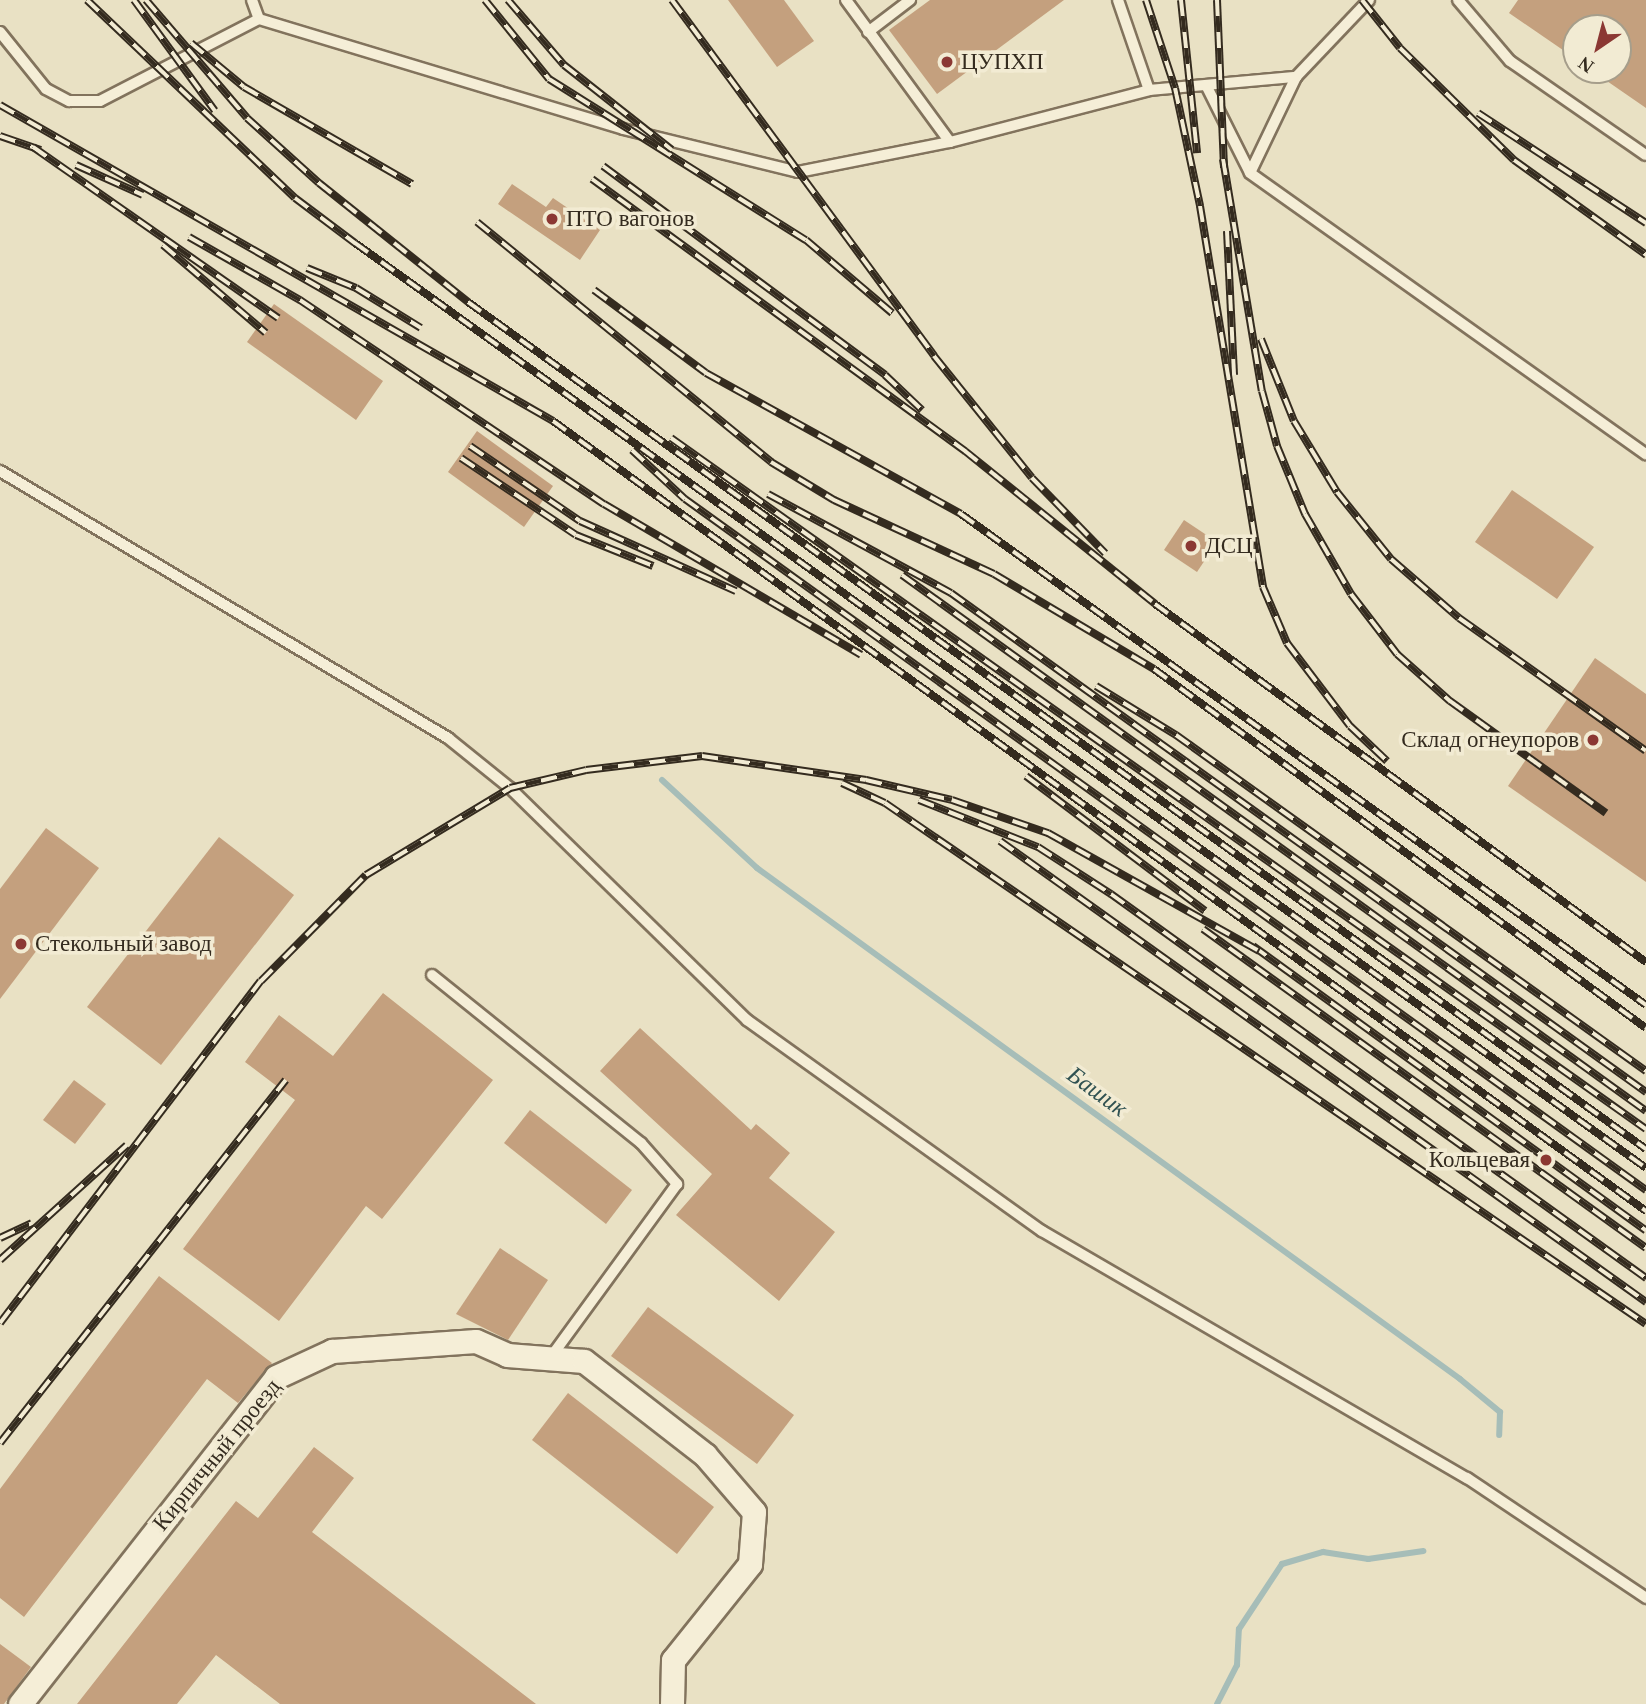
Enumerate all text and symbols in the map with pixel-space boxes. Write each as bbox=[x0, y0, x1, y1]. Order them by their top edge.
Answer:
north arrow bbox=[1562, 14, 1632, 84]
place label: ЦУПХП bbox=[961, 48, 1044, 76]
text: N bbox=[1574, 52, 1597, 78]
marker: ЦУПХП bbox=[939, 54, 955, 70]
place label: ПТО вагонов bbox=[566, 205, 695, 233]
marker: ПТО вагонов bbox=[544, 211, 560, 227]
place label: ДСЦ bbox=[1205, 532, 1253, 560]
marker: ДСЦ bbox=[1183, 538, 1199, 554]
place label: Склад огнеупоров bbox=[1401, 726, 1579, 754]
marker: Склад огнеупоров bbox=[1585, 732, 1601, 748]
place label: Стекольный завод bbox=[35, 930, 212, 958]
marker: Стекольный завод bbox=[13, 936, 29, 952]
water label: Башик bbox=[1061, 1061, 1133, 1123]
place label: Кольцевая bbox=[1429, 1146, 1530, 1174]
marker: Кольцевая bbox=[1536, 1150, 1556, 1170]
street label: Кирпичный проезд bbox=[147, 1373, 287, 1537]

